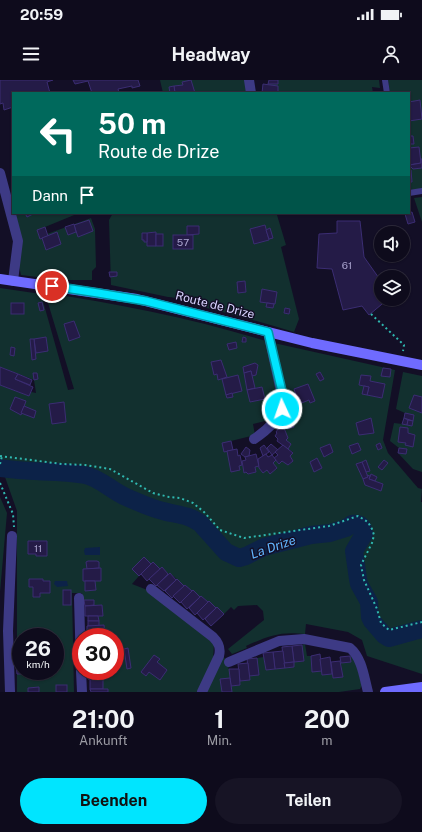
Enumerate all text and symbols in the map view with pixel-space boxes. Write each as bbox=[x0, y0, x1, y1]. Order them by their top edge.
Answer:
text: 20:59 bbox=[20, 6, 63, 23]
icon: menu bbox=[20, 43, 42, 65]
icon: person bbox=[380, 43, 402, 65]
text: Headway bbox=[172, 44, 250, 65]
text: 50 m bbox=[98, 107, 166, 140]
icon: left bbox=[32, 108, 84, 160]
text: Route de Drize bbox=[98, 141, 219, 162]
icon: arrive bbox=[76, 184, 98, 206]
text: Dann bbox=[32, 187, 68, 204]
map controls bbox=[374, 226, 410, 306]
button: sound bbox=[374, 226, 410, 262]
house number: 57 bbox=[177, 236, 189, 248]
house number: 61 bbox=[342, 259, 352, 271]
pin bbox=[35, 269, 69, 303]
button: layers bbox=[374, 270, 410, 306]
icon: arrive bbox=[41, 275, 63, 297]
street label: Route de Drize bbox=[174, 288, 256, 322]
position arrow bbox=[261, 388, 303, 430]
water label: La Drize bbox=[248, 532, 298, 562]
house number: 11 bbox=[34, 542, 42, 554]
speed limit sign: 30 bbox=[72, 628, 124, 680]
text: 26 bbox=[25, 637, 51, 661]
text: km/h bbox=[26, 658, 50, 670]
text: 21:00 bbox=[72, 705, 135, 733]
text: 1 bbox=[214, 705, 224, 733]
text: 200 bbox=[304, 705, 350, 733]
text: Ankunft bbox=[79, 733, 128, 748]
text: Min. bbox=[207, 733, 232, 748]
text: m bbox=[321, 733, 333, 748]
button: Beenden bbox=[20, 778, 207, 824]
button: Teilen bbox=[215, 778, 402, 824]

